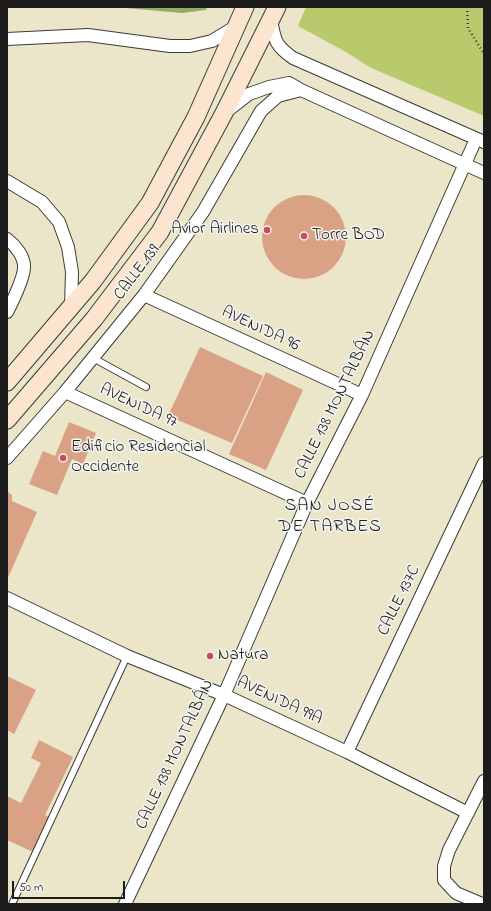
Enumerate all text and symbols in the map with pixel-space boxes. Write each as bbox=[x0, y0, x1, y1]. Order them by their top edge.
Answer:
place label: Avior Airlines bbox=[171, 220, 259, 240]
marker: Avior Airlines bbox=[262, 225, 272, 235]
place label: Torre BOD bbox=[312, 226, 385, 246]
marker: Torre BOD bbox=[299, 231, 309, 241]
street label: CALLE 139 bbox=[110, 241, 166, 305]
street label: AVENIDA 96 bbox=[218, 303, 302, 357]
street label: CALLE 138 MONTALBÁN bbox=[291, 327, 381, 483]
street label: AVENIDA 97 bbox=[96, 380, 180, 434]
place label: Edificio Residencial Occidente bbox=[71, 438, 205, 478]
marker: Edificio Residencial Occidente bbox=[58, 453, 68, 463]
district label: SAN JOSÉ DE TARBES bbox=[278, 496, 382, 538]
street label: CALLE 137C bbox=[374, 563, 426, 639]
place label: Natura bbox=[218, 646, 268, 666]
marker: Natura bbox=[205, 651, 215, 661]
street label: AVENIDA 99A bbox=[233, 673, 325, 731]
street label: CALLE 138 MONTALBÁN bbox=[132, 677, 220, 833]
scale bar bbox=[14, 873, 127, 899]
text: 50 m bbox=[19, 879, 43, 897]

